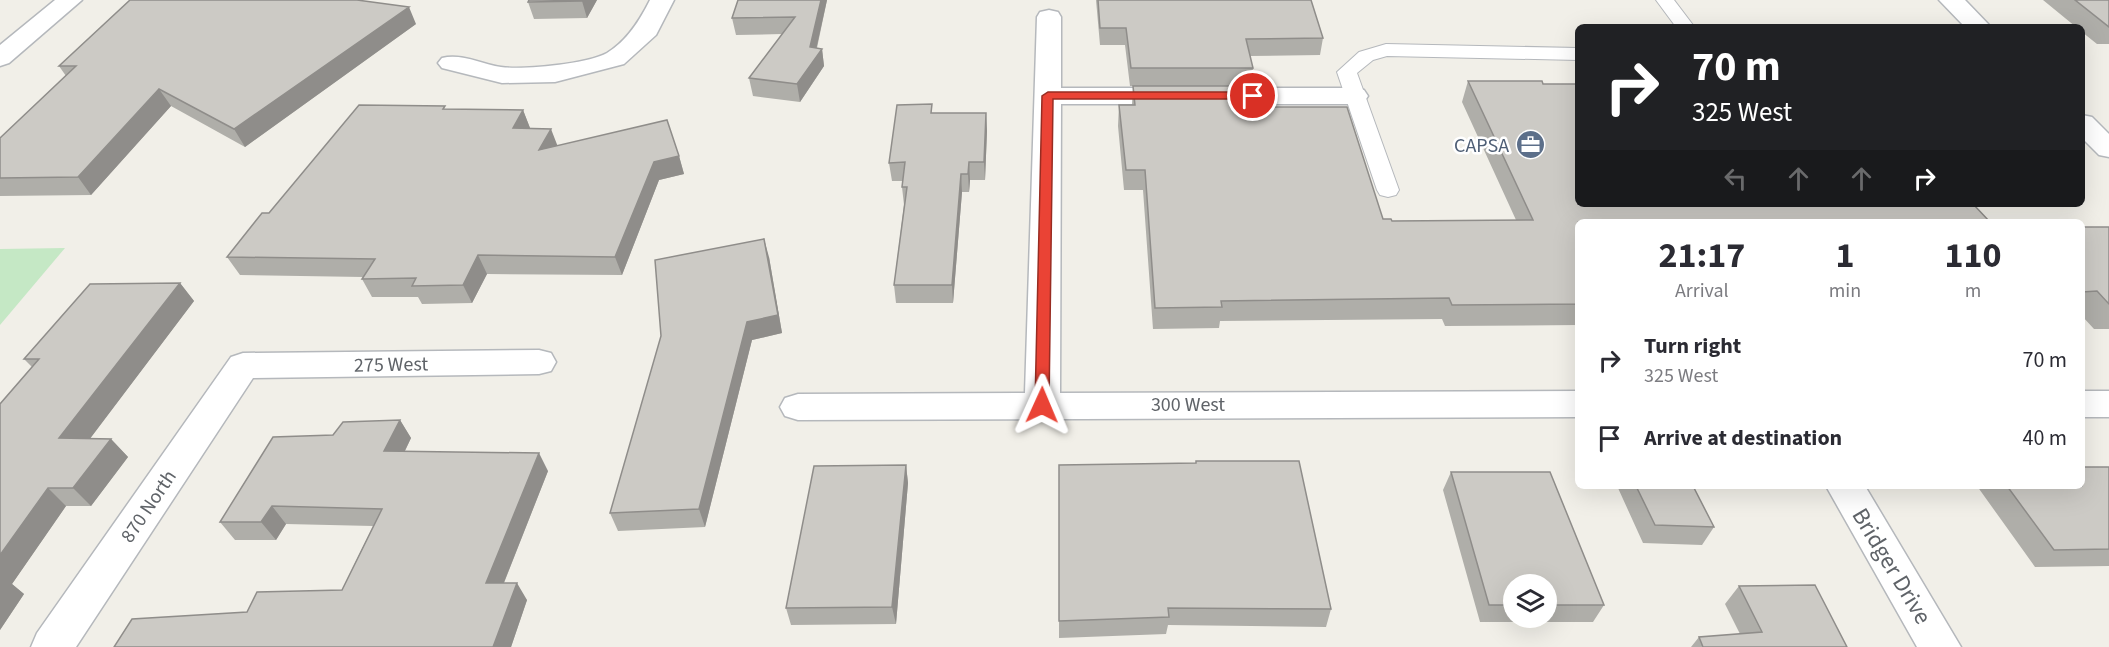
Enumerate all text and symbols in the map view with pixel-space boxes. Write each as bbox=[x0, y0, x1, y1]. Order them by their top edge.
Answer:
text: 70 m bbox=[1692, 37, 1781, 97]
icon: right bbox=[1593, 48, 1671, 126]
pin bbox=[1227, 70, 1278, 121]
icon: arrive bbox=[1236, 79, 1269, 112]
text: 325 West bbox=[1692, 93, 1792, 132]
office icon: CAPSA bbox=[1514, 129, 1546, 161]
place label: CAPSA bbox=[1454, 132, 1509, 160]
icon: left bbox=[1719, 162, 1752, 195]
icon: ahead bbox=[1782, 162, 1815, 195]
icon: ahead bbox=[1845, 162, 1878, 195]
icon: right bbox=[1908, 162, 1941, 195]
text: 21:17 bbox=[1658, 230, 1745, 281]
text: 1 bbox=[1835, 230, 1854, 281]
text: 110 bbox=[1945, 230, 2002, 281]
text: Arrival bbox=[1675, 277, 1729, 305]
text: min bbox=[1829, 277, 1861, 305]
text: m bbox=[1965, 277, 1981, 305]
text: Turn right bbox=[1644, 330, 1741, 362]
icon: right bbox=[1593, 344, 1626, 377]
text: 70 m bbox=[2022, 344, 2067, 376]
street label: 275 West bbox=[354, 350, 429, 380]
text: 325 West bbox=[1644, 362, 1718, 390]
position arrow bbox=[1010, 373, 1074, 437]
street label: 300 West bbox=[1151, 391, 1225, 419]
icon: arrive bbox=[1593, 422, 1626, 455]
text: Arrive at destination bbox=[1644, 422, 1842, 454]
text: 40 m bbox=[2022, 422, 2067, 454]
street label: 870 North bbox=[114, 465, 183, 548]
street label: Bridger Drive bbox=[1843, 501, 1940, 631]
map controls bbox=[1503, 574, 1557, 628]
button: layers bbox=[1503, 574, 1557, 628]

